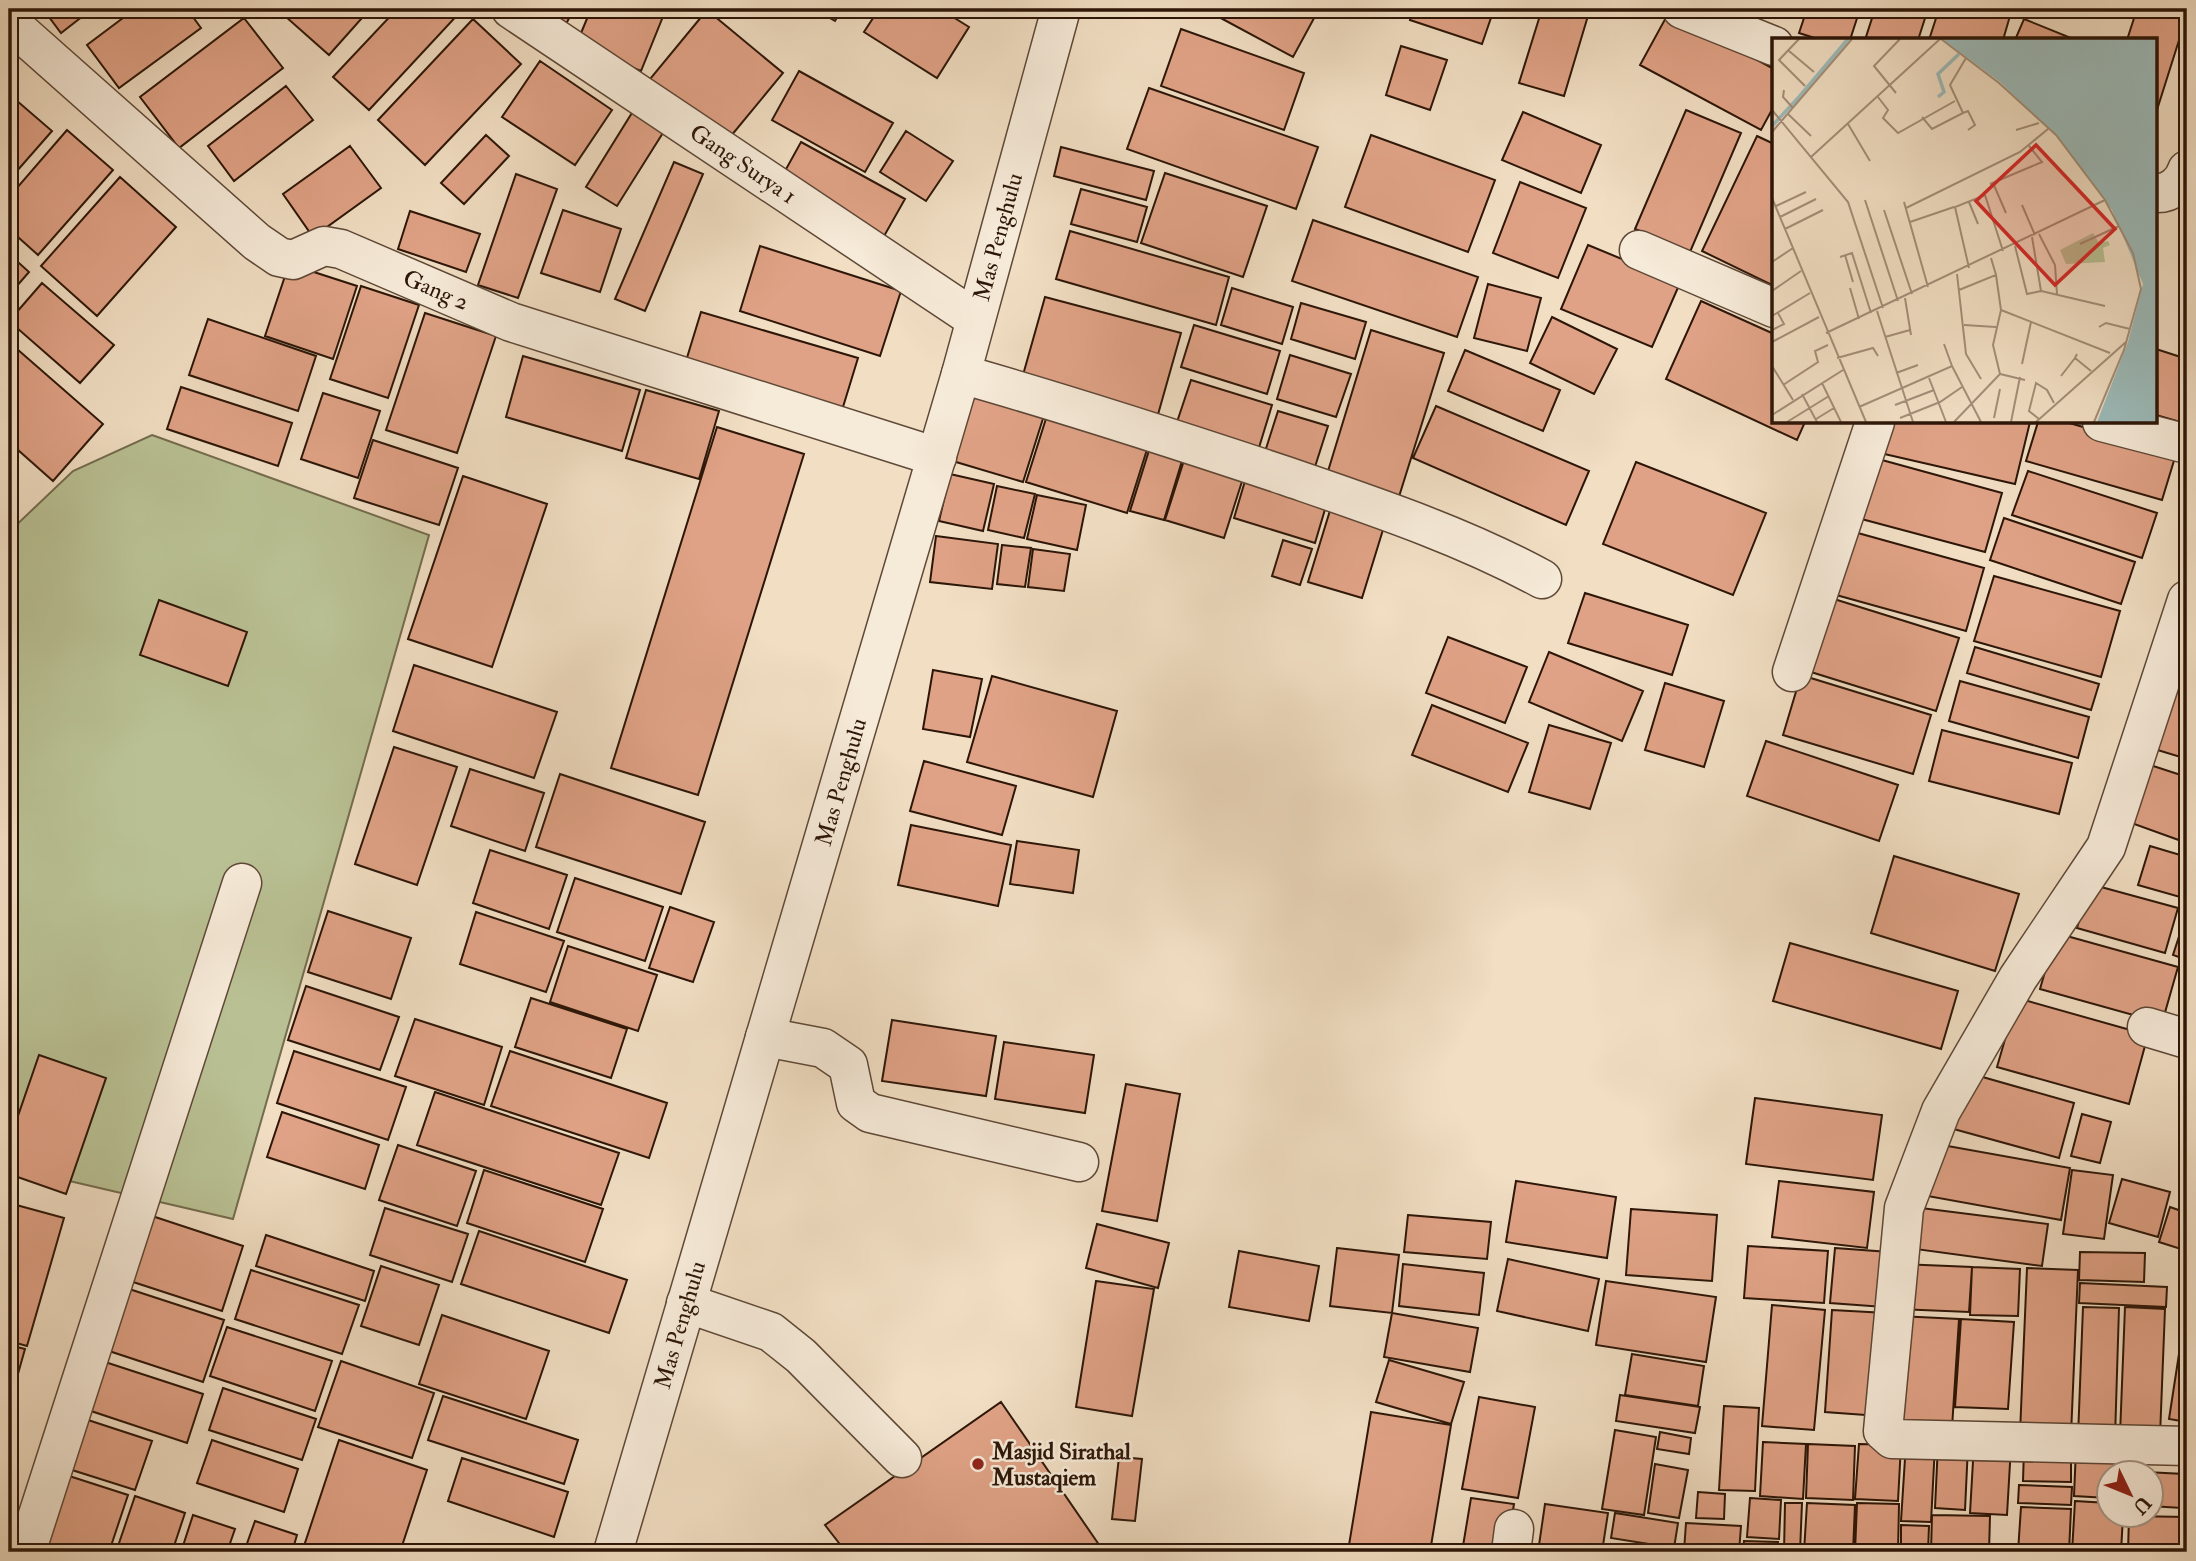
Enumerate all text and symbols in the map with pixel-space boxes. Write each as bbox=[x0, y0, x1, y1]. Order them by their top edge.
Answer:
inset map bbox=[1772, 38, 2158, 424]
street label: Gang Surya 1 bbox=[684, 118, 802, 210]
street label: Mas Penghulu bbox=[967, 170, 1029, 304]
street label: Gang 2 bbox=[399, 263, 473, 317]
street label: Mas Penghulu bbox=[809, 715, 873, 849]
street label: Mas Penghulu bbox=[648, 1258, 712, 1392]
place label: Masjid Sirathal Mustaqiem bbox=[991, 1437, 1132, 1493]
marker: Masjid Sirathal Mustaqiem bbox=[970, 1456, 986, 1472]
north arrow bbox=[2094, 1460, 2164, 1530]
text: U bbox=[2127, 1491, 2156, 1519]

